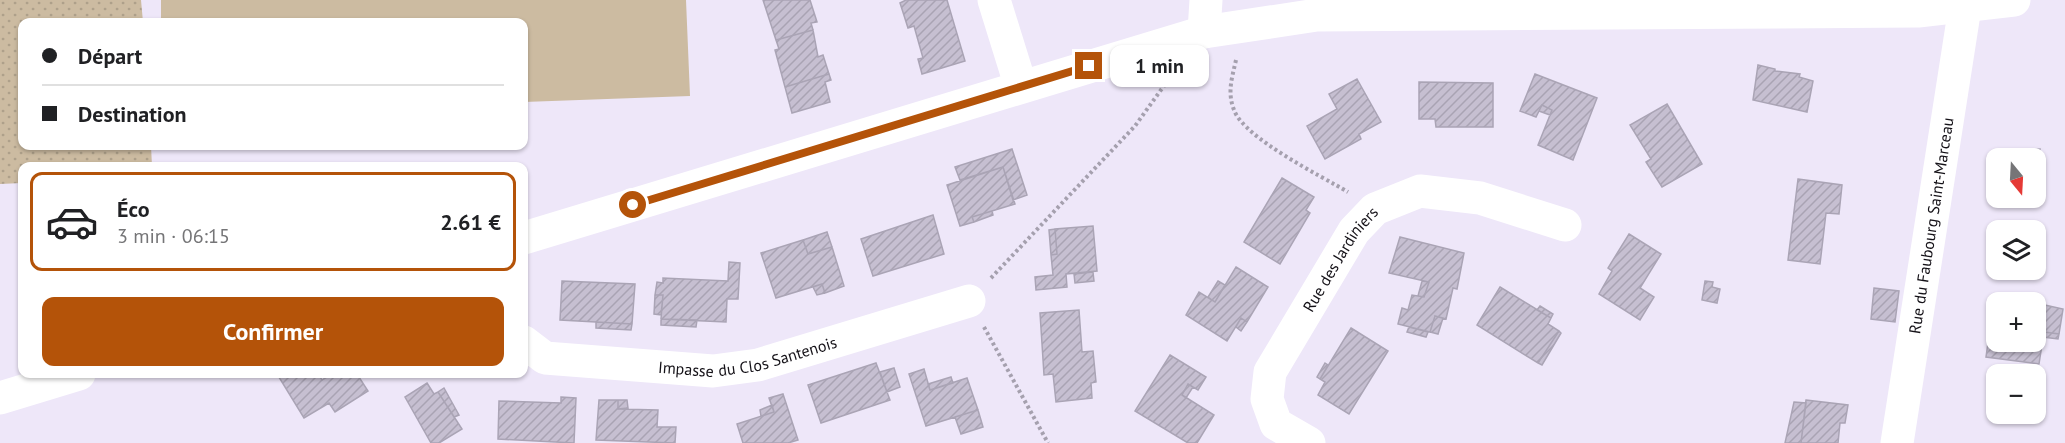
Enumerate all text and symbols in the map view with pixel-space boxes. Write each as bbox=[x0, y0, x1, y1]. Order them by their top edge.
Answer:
text: Départ bbox=[78, 42, 142, 70]
callout: 1 min bbox=[1110, 45, 1209, 87]
route end bbox=[1075, 52, 1102, 79]
text: 1 min bbox=[1135, 53, 1184, 79]
text: Destination bbox=[78, 100, 187, 128]
street label: Rue du Faubourg Saint-Marceau bbox=[1904, 116, 1958, 335]
north arrow bbox=[1986, 148, 2046, 208]
map controls bbox=[1986, 148, 2046, 424]
route start bbox=[619, 191, 646, 218]
icon: car bbox=[45, 195, 99, 249]
text: Éco bbox=[117, 195, 149, 223]
street label: Rue des Jardiniers bbox=[1298, 202, 1382, 315]
text: 2.61 € bbox=[440, 208, 501, 236]
button: layers bbox=[1986, 220, 2046, 280]
text: 3 min · 06:15 bbox=[117, 223, 230, 249]
button: + bbox=[1986, 292, 2046, 352]
button: Confirmer bbox=[42, 297, 504, 366]
street label: Impasse du Clos Santenois bbox=[657, 332, 839, 381]
button: − bbox=[1986, 364, 2046, 424]

